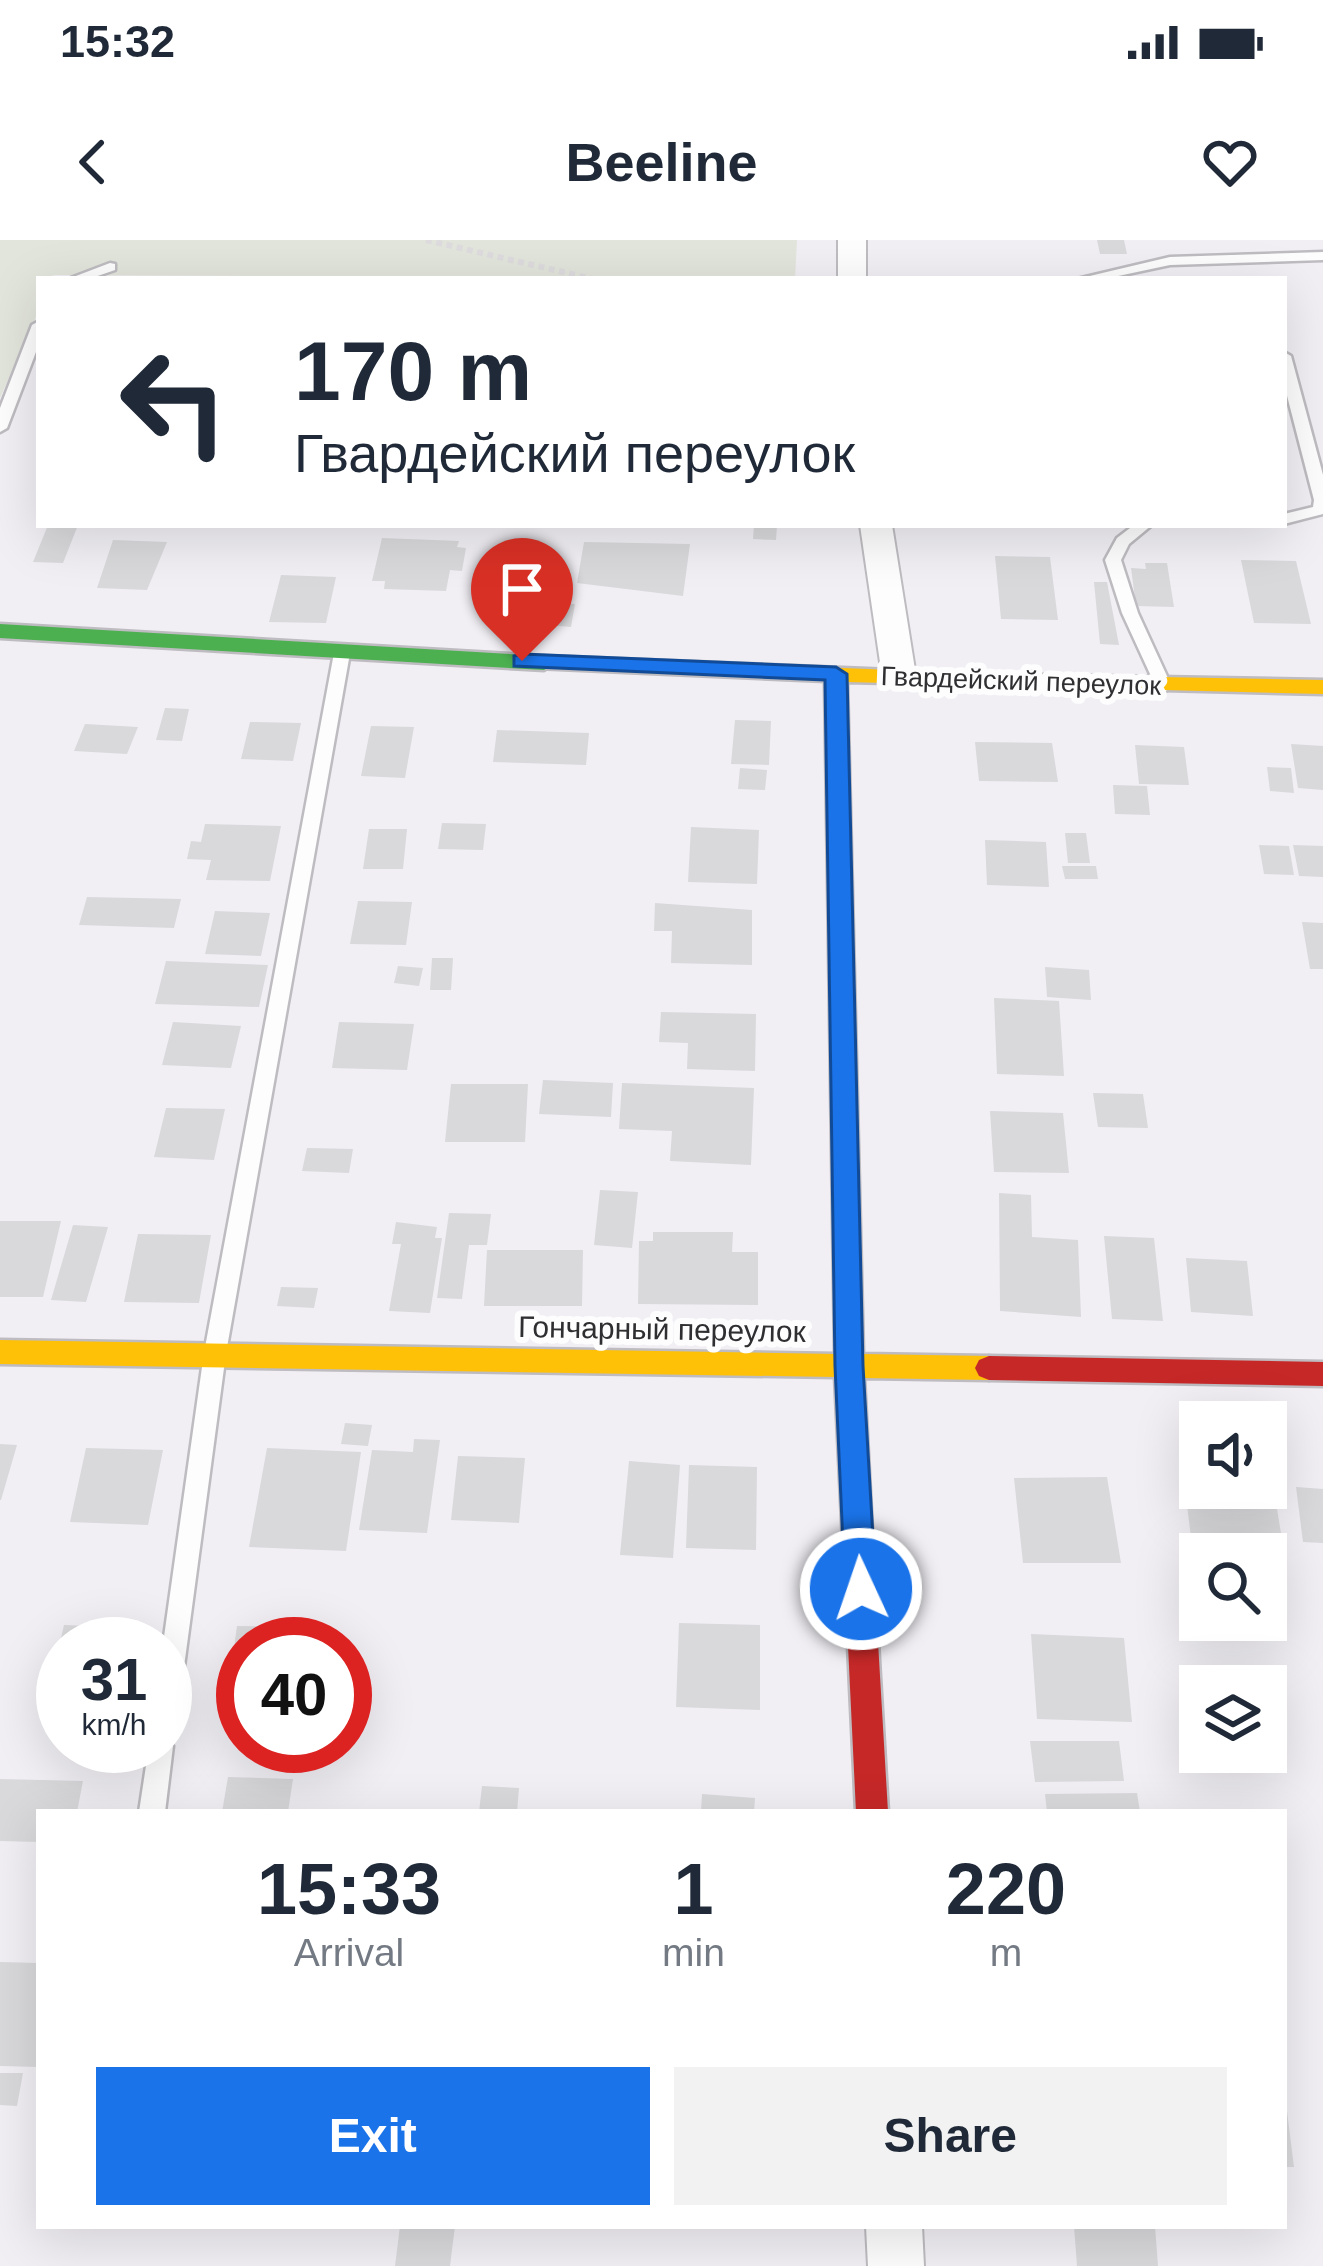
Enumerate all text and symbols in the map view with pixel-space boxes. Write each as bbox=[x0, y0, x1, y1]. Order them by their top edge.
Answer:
text: 15:32 bbox=[60, 16, 175, 67]
icon: back bbox=[60, 129, 126, 195]
icon: heart bbox=[1197, 129, 1263, 195]
text: Beeline bbox=[565, 132, 758, 192]
icon: left bbox=[96, 324, 252, 480]
text: 170 m bbox=[294, 324, 532, 418]
text: Гвардейский переулок bbox=[294, 423, 855, 483]
pin bbox=[471, 538, 573, 661]
icon: arrive bbox=[489, 556, 555, 622]
street label: Гвардейский переулок bbox=[880, 661, 1162, 701]
street label: Гончарный переулок bbox=[518, 1310, 807, 1348]
map controls bbox=[1179, 1401, 1287, 1773]
button: sound bbox=[1179, 1401, 1287, 1509]
position arrow bbox=[798, 1526, 924, 1652]
button: search bbox=[1179, 1533, 1287, 1641]
speed limit sign: 40 bbox=[216, 1617, 372, 1773]
text: 31 bbox=[81, 1646, 147, 1713]
button: layers bbox=[1179, 1665, 1287, 1773]
text: km/h bbox=[81, 1708, 147, 1741]
text: 15:33 bbox=[257, 1849, 441, 1929]
text: 1 bbox=[673, 1849, 714, 1929]
text: 220 bbox=[946, 1849, 1066, 1929]
text: Arrival bbox=[294, 1931, 404, 1974]
text: min bbox=[662, 1931, 725, 1974]
text: m bbox=[990, 1931, 1022, 1974]
button: Exit bbox=[96, 2067, 650, 2205]
button: Share bbox=[674, 2067, 1227, 2205]

